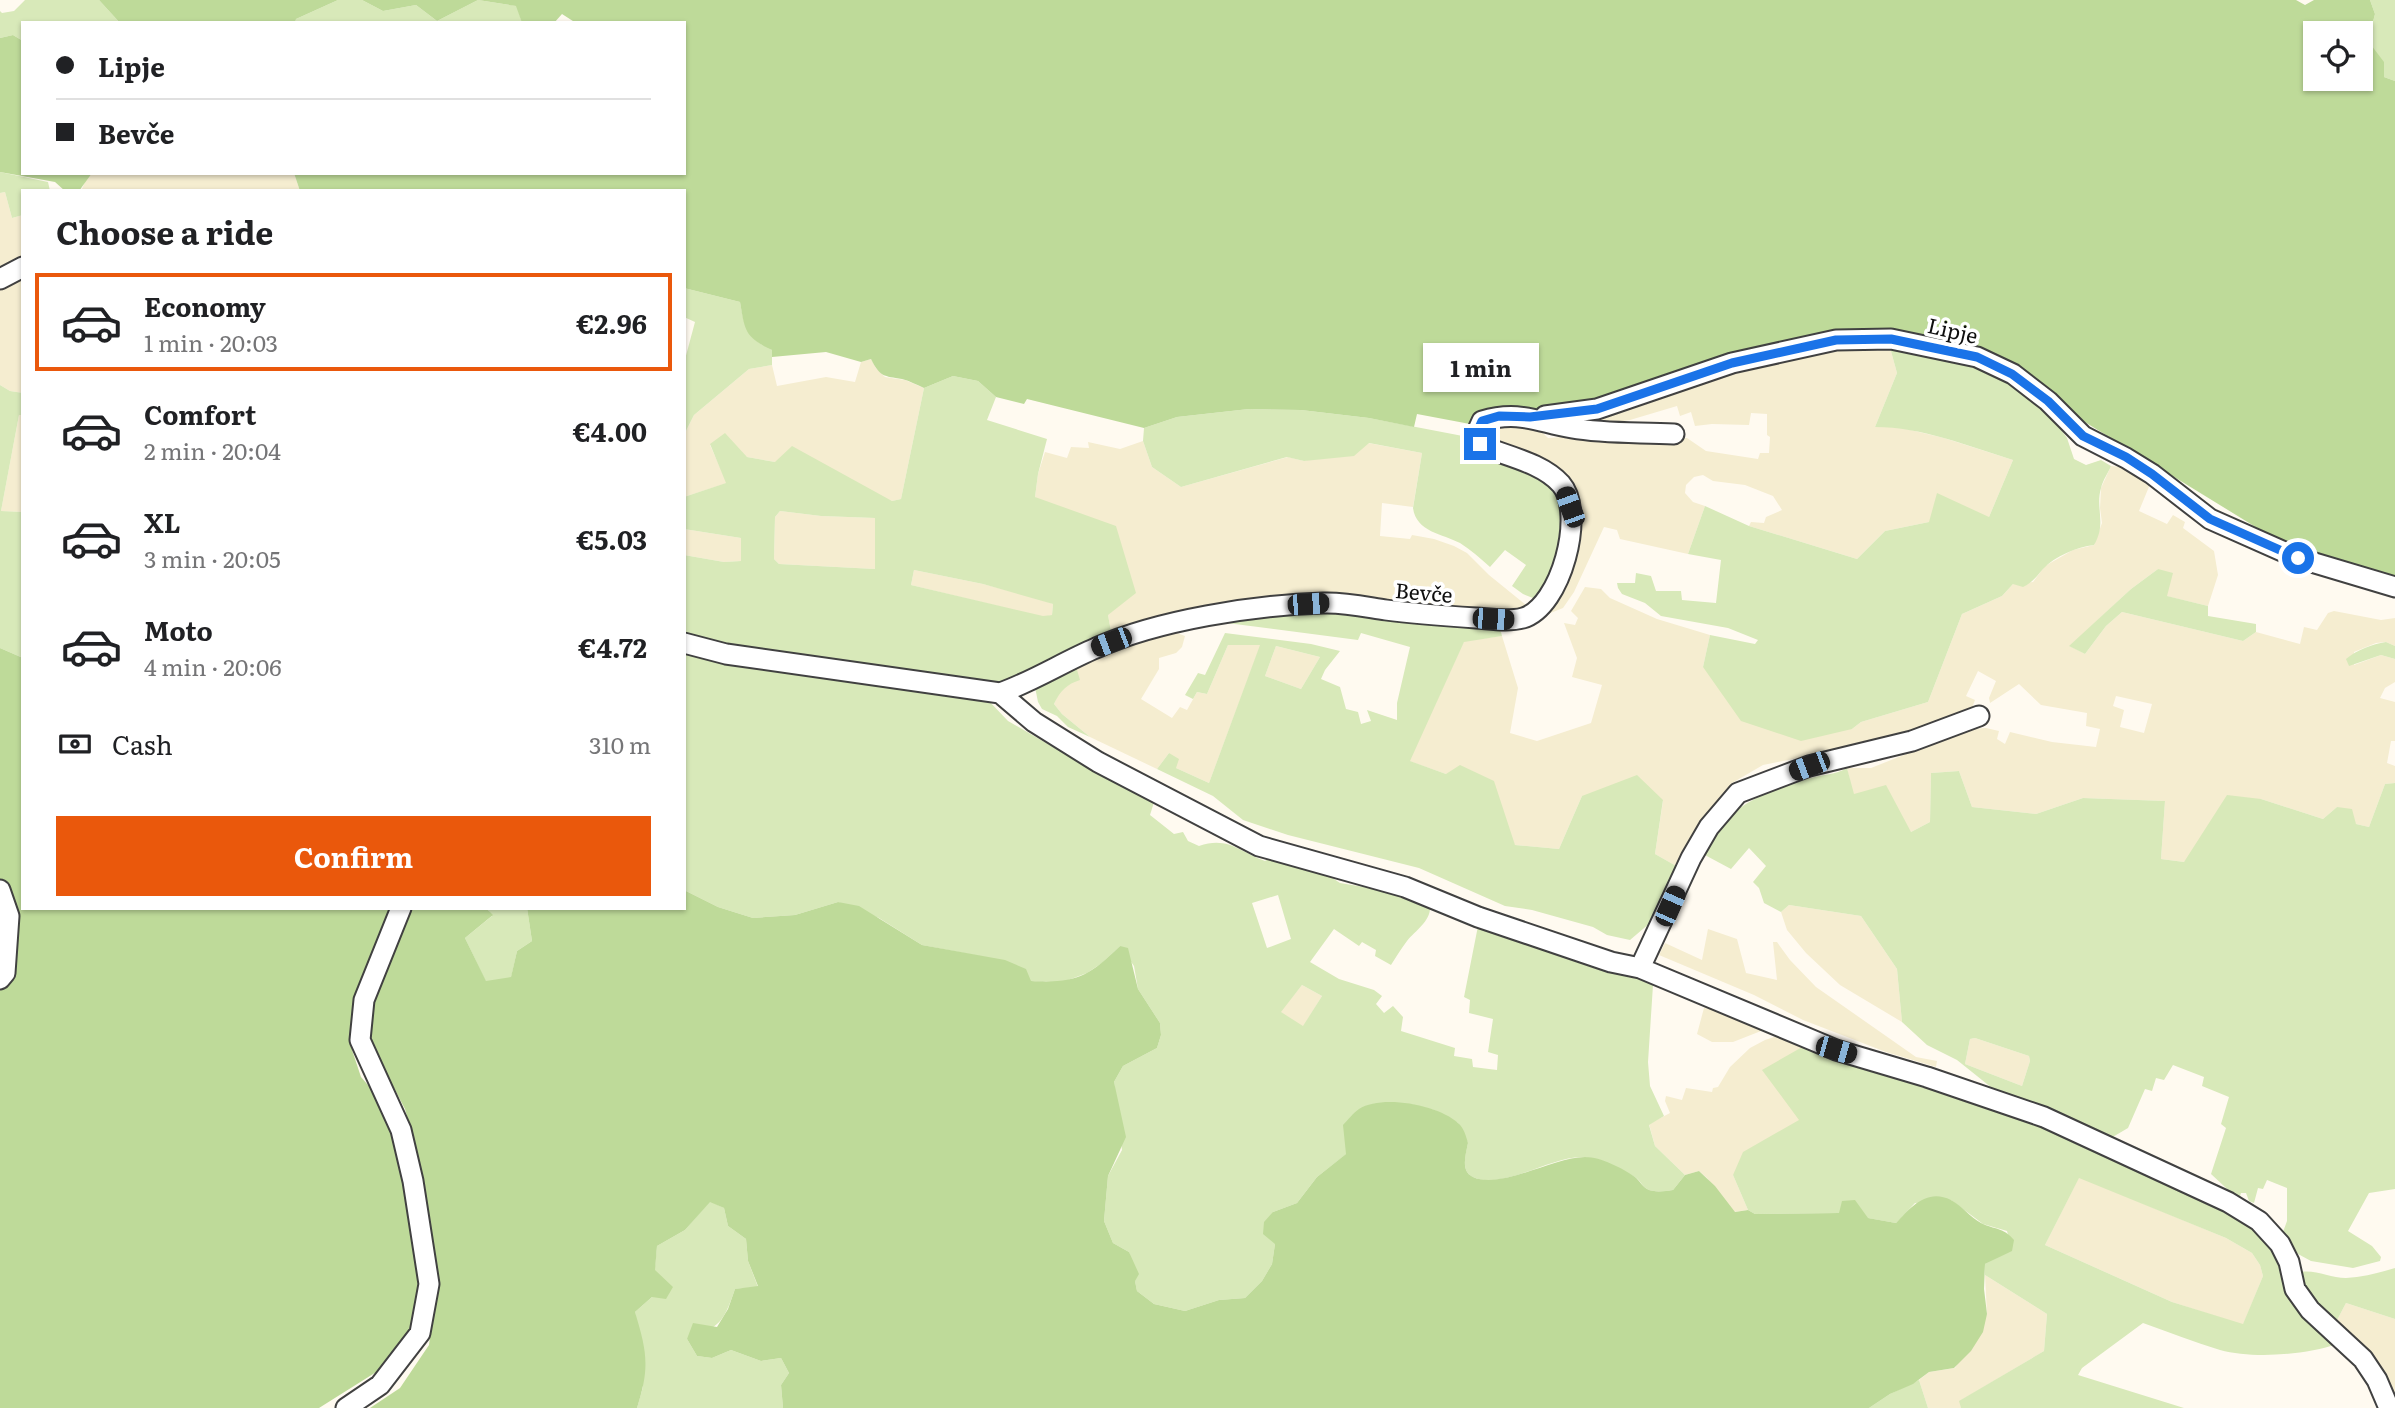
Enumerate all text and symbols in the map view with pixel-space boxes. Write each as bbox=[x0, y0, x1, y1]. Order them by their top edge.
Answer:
map controls bbox=[2303, 21, 2373, 91]
button: locate bbox=[2303, 21, 2373, 91]
text: Lipje bbox=[98, 46, 165, 85]
text: Bevče bbox=[98, 113, 175, 152]
text: Choose a ride bbox=[56, 207, 273, 255]
text: Economy bbox=[144, 286, 266, 325]
icon: car bbox=[60, 291, 123, 354]
text: €2.96 bbox=[576, 303, 647, 342]
street label: Lipje bbox=[1925, 308, 1981, 350]
text: 1 min · 20:03 bbox=[144, 325, 278, 359]
callout: 1 min bbox=[1422, 342, 1538, 392]
text: 1 min bbox=[1450, 350, 1512, 384]
text: Comfort bbox=[144, 394, 256, 433]
icon: car bbox=[60, 399, 123, 462]
text: €4.00 bbox=[573, 411, 647, 450]
route end bbox=[1464, 428, 1496, 460]
text: 2 min · 20:04 bbox=[144, 433, 281, 467]
car bbox=[1553, 484, 1588, 530]
text: XL bbox=[144, 502, 181, 541]
icon: car bbox=[60, 507, 123, 570]
text: €5.03 bbox=[576, 519, 647, 558]
text: 3 min · 20:05 bbox=[144, 541, 281, 575]
route start bbox=[2282, 542, 2314, 574]
street label: Bevče bbox=[1394, 573, 1454, 609]
car bbox=[1287, 592, 1330, 616]
car bbox=[1472, 607, 1515, 631]
text: Moto bbox=[144, 610, 213, 649]
icon: car bbox=[60, 615, 123, 678]
car bbox=[1088, 625, 1135, 659]
text: €4.72 bbox=[578, 627, 647, 666]
text: 4 min · 20:06 bbox=[144, 649, 282, 683]
text: Cash bbox=[112, 724, 173, 763]
icon: cash bbox=[56, 725, 94, 763]
text: 310 m bbox=[589, 727, 651, 761]
car bbox=[1786, 749, 1833, 783]
button: Confirm bbox=[56, 816, 651, 896]
car bbox=[1652, 883, 1689, 929]
car bbox=[1813, 1034, 1860, 1066]

